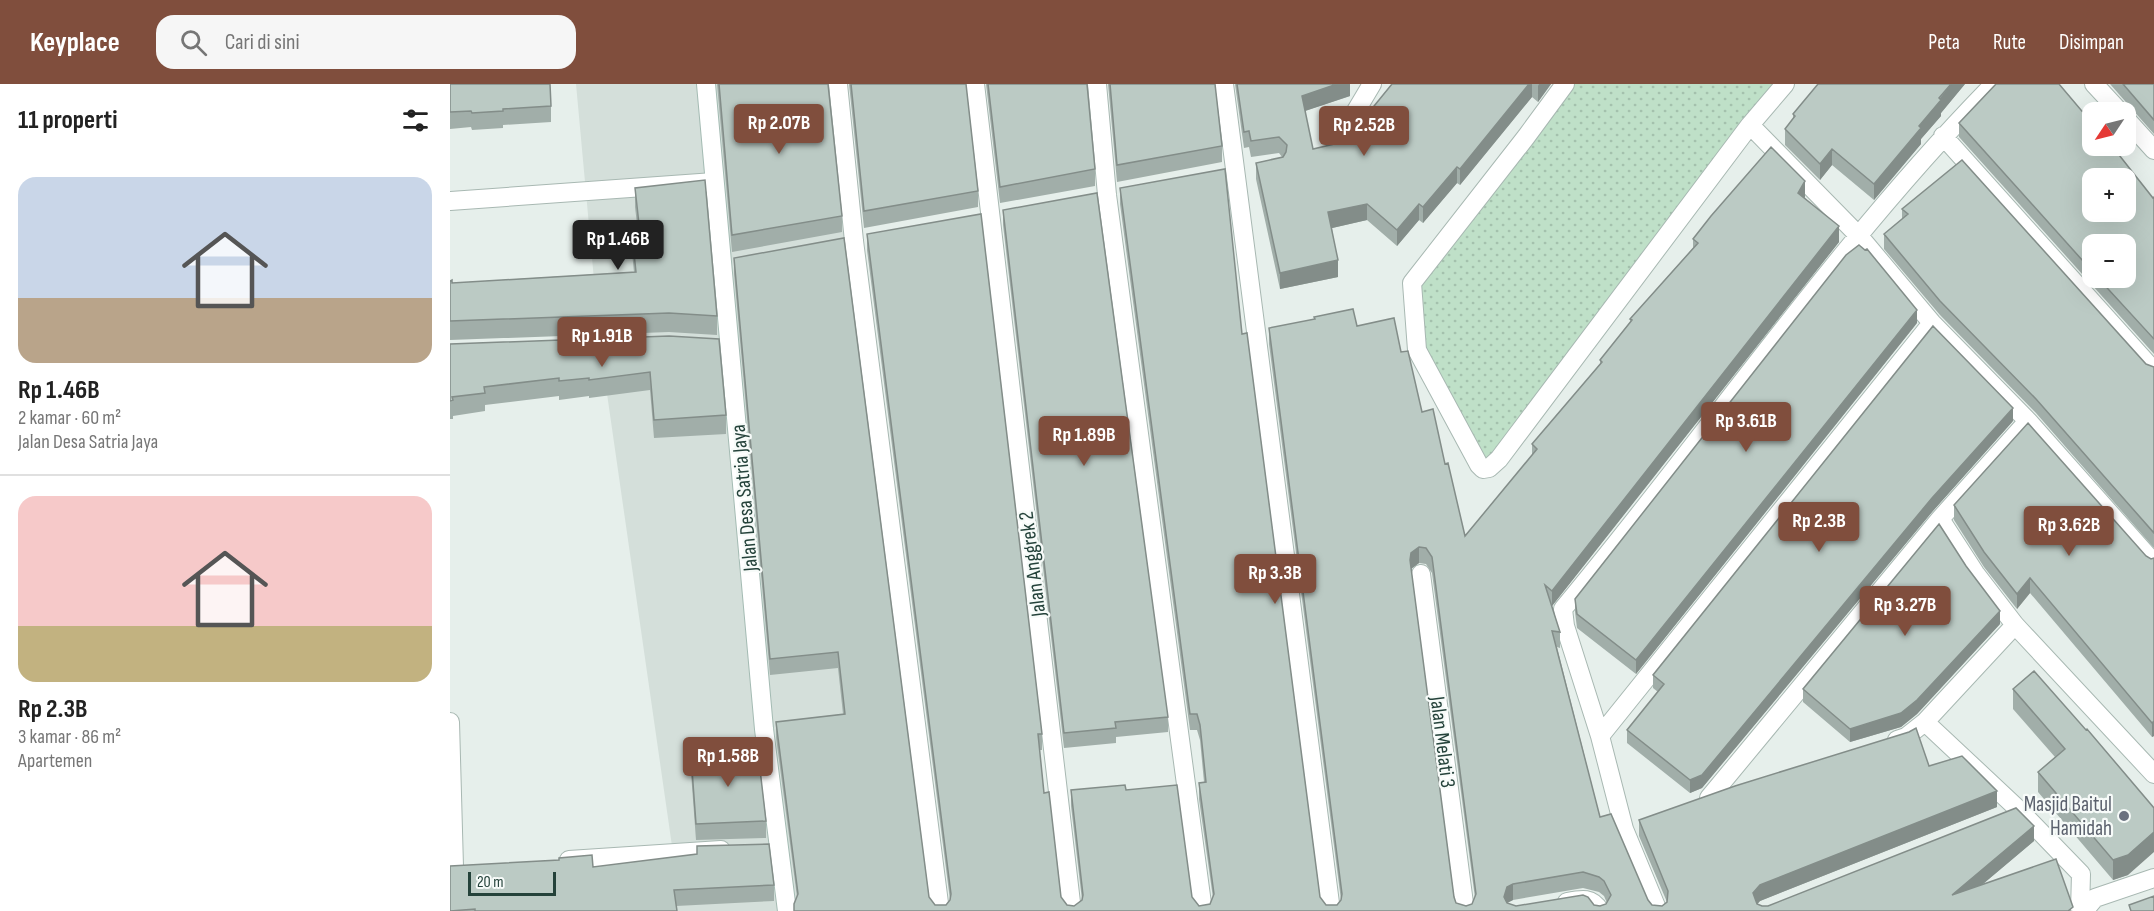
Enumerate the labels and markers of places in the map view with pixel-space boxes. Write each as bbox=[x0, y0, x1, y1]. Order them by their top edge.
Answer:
pin: Rp 2.07B bbox=[717, 104, 841, 155]
pin: Rp 2.52B bbox=[1302, 106, 1426, 157]
pin: Rp 1.46B bbox=[556, 220, 680, 271]
pin: Rp 1.91B bbox=[540, 317, 664, 368]
pin: Rp 3.61B bbox=[1684, 402, 1808, 453]
pin: Rp 1.89B bbox=[1022, 416, 1146, 467]
pin: Rp 2.3B bbox=[1764, 502, 1874, 553]
pin: Rp 3.62B bbox=[2007, 506, 2131, 557]
pin: Rp 3.3B bbox=[1220, 554, 1330, 605]
pin: Rp 3.27B bbox=[1843, 586, 1967, 637]
pin: Rp 1.58B bbox=[666, 737, 790, 788]
place label: Masjid Baitul Hamidah bbox=[2024, 792, 2112, 841]
marker: Masjid Baitul Hamidah bbox=[2117, 809, 2131, 823]

